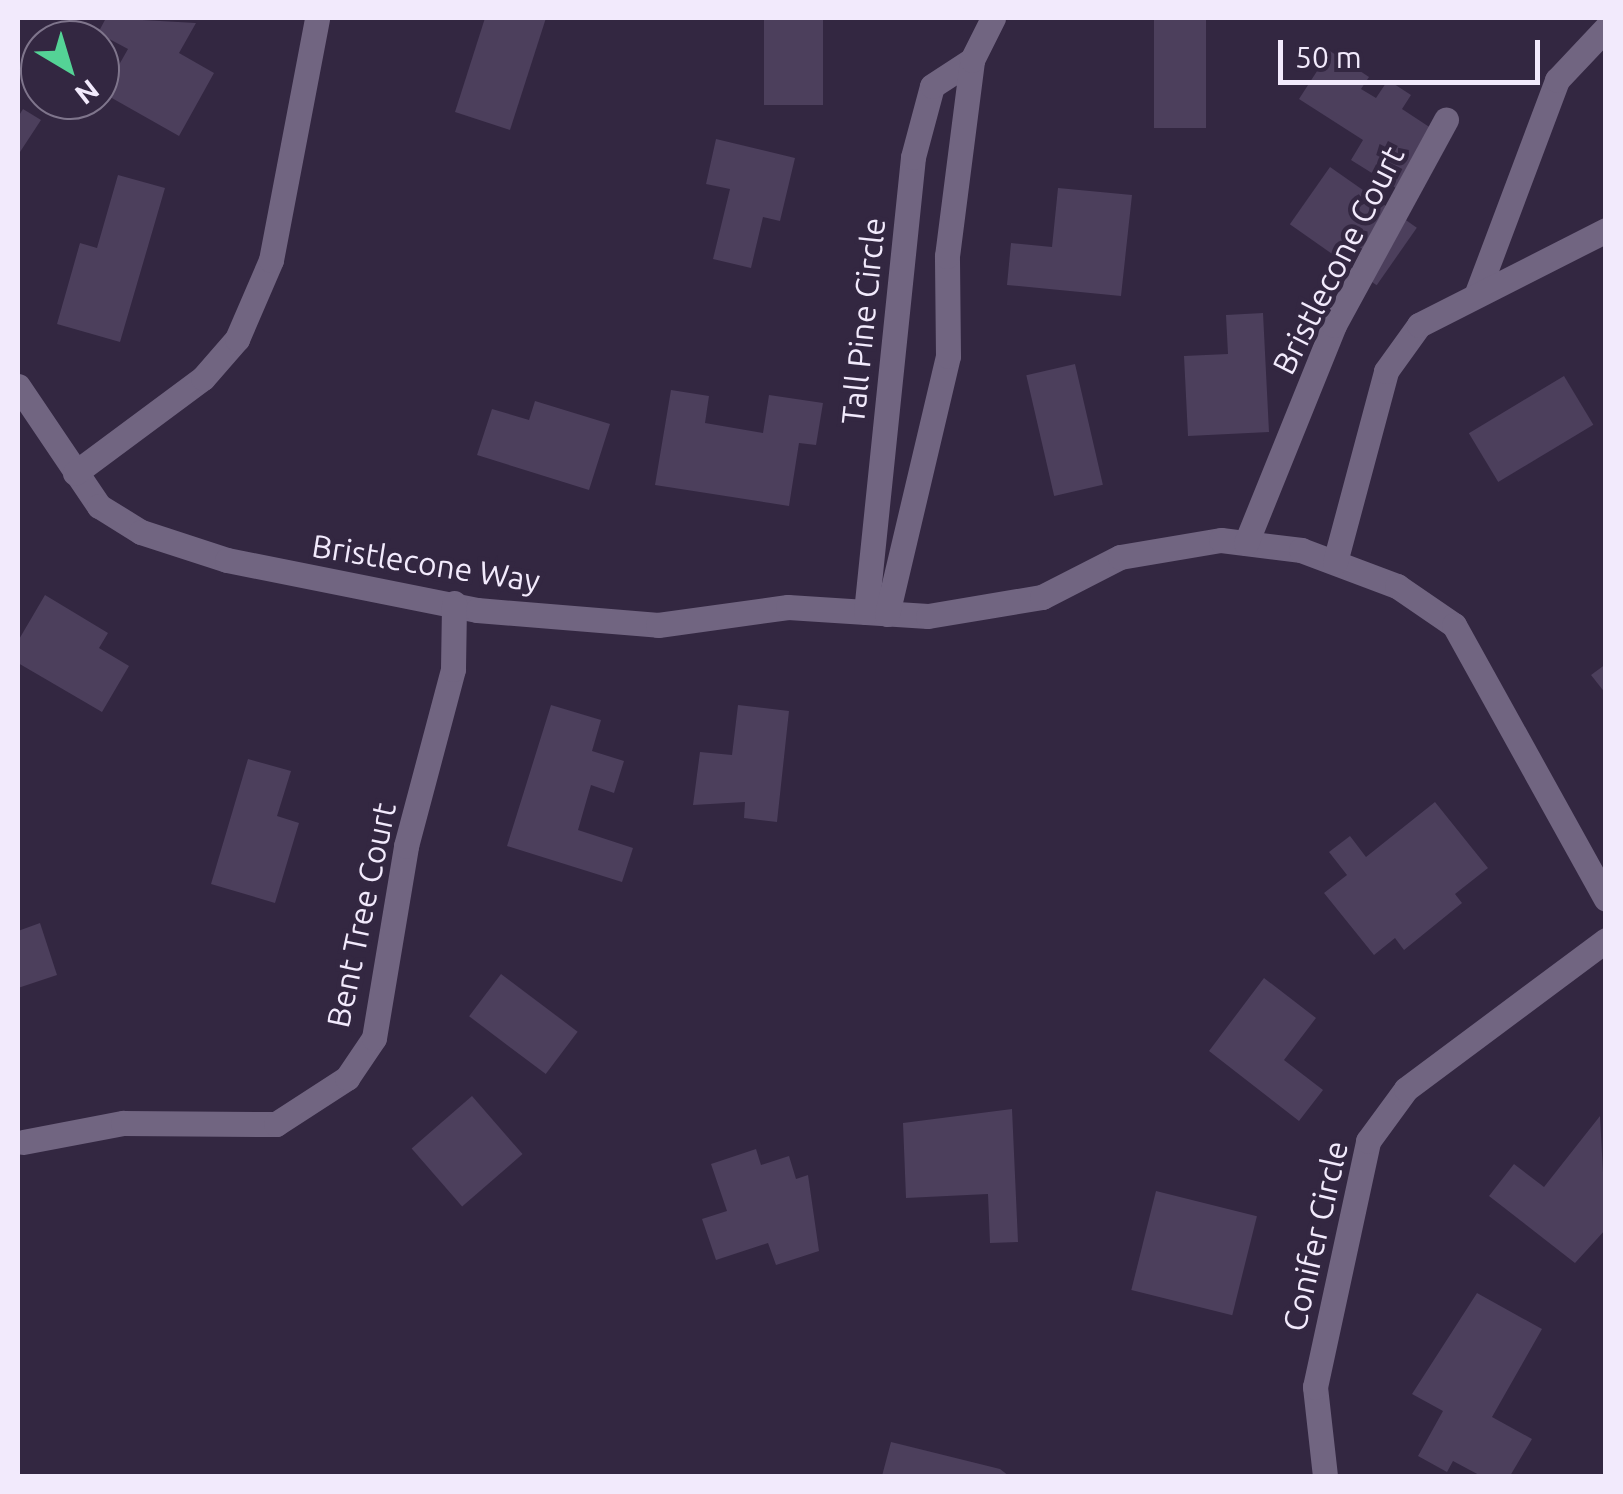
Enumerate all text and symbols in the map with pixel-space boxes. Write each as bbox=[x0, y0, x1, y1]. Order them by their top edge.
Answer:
north arrow bbox=[20, 20, 120, 120]
scale bar bbox=[1283, 20, 1546, 82]
text: 50 m bbox=[1295, 40, 1362, 74]
text: N bbox=[70, 74, 105, 111]
street label: Bristlecone Court bbox=[1264, 140, 1412, 380]
street label: Tall Pine Circle bbox=[833, 216, 893, 426]
street label: Bristlecone Way bbox=[309, 526, 543, 600]
street label: Bent Tree Court bbox=[318, 799, 404, 1031]
street label: Conifer Circle bbox=[1274, 1137, 1356, 1335]

